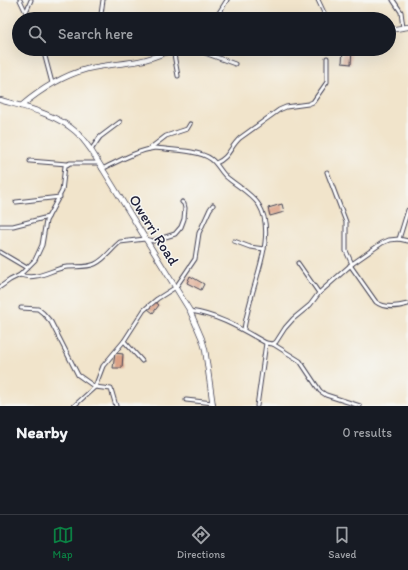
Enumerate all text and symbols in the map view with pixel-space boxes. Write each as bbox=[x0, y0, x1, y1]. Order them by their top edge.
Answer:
search box bbox=[12, 12, 396, 56]
icon: search bbox=[26, 23, 48, 45]
text: Search here bbox=[58, 25, 133, 43]
street label: Owerri Road bbox=[125, 191, 183, 269]
text: Nearby bbox=[16, 422, 68, 442]
text: 0 results bbox=[342, 425, 392, 440]
tab: Map bbox=[52, 524, 74, 561]
tab: Directions bbox=[177, 524, 225, 561]
tab: Saved bbox=[328, 524, 356, 561]

